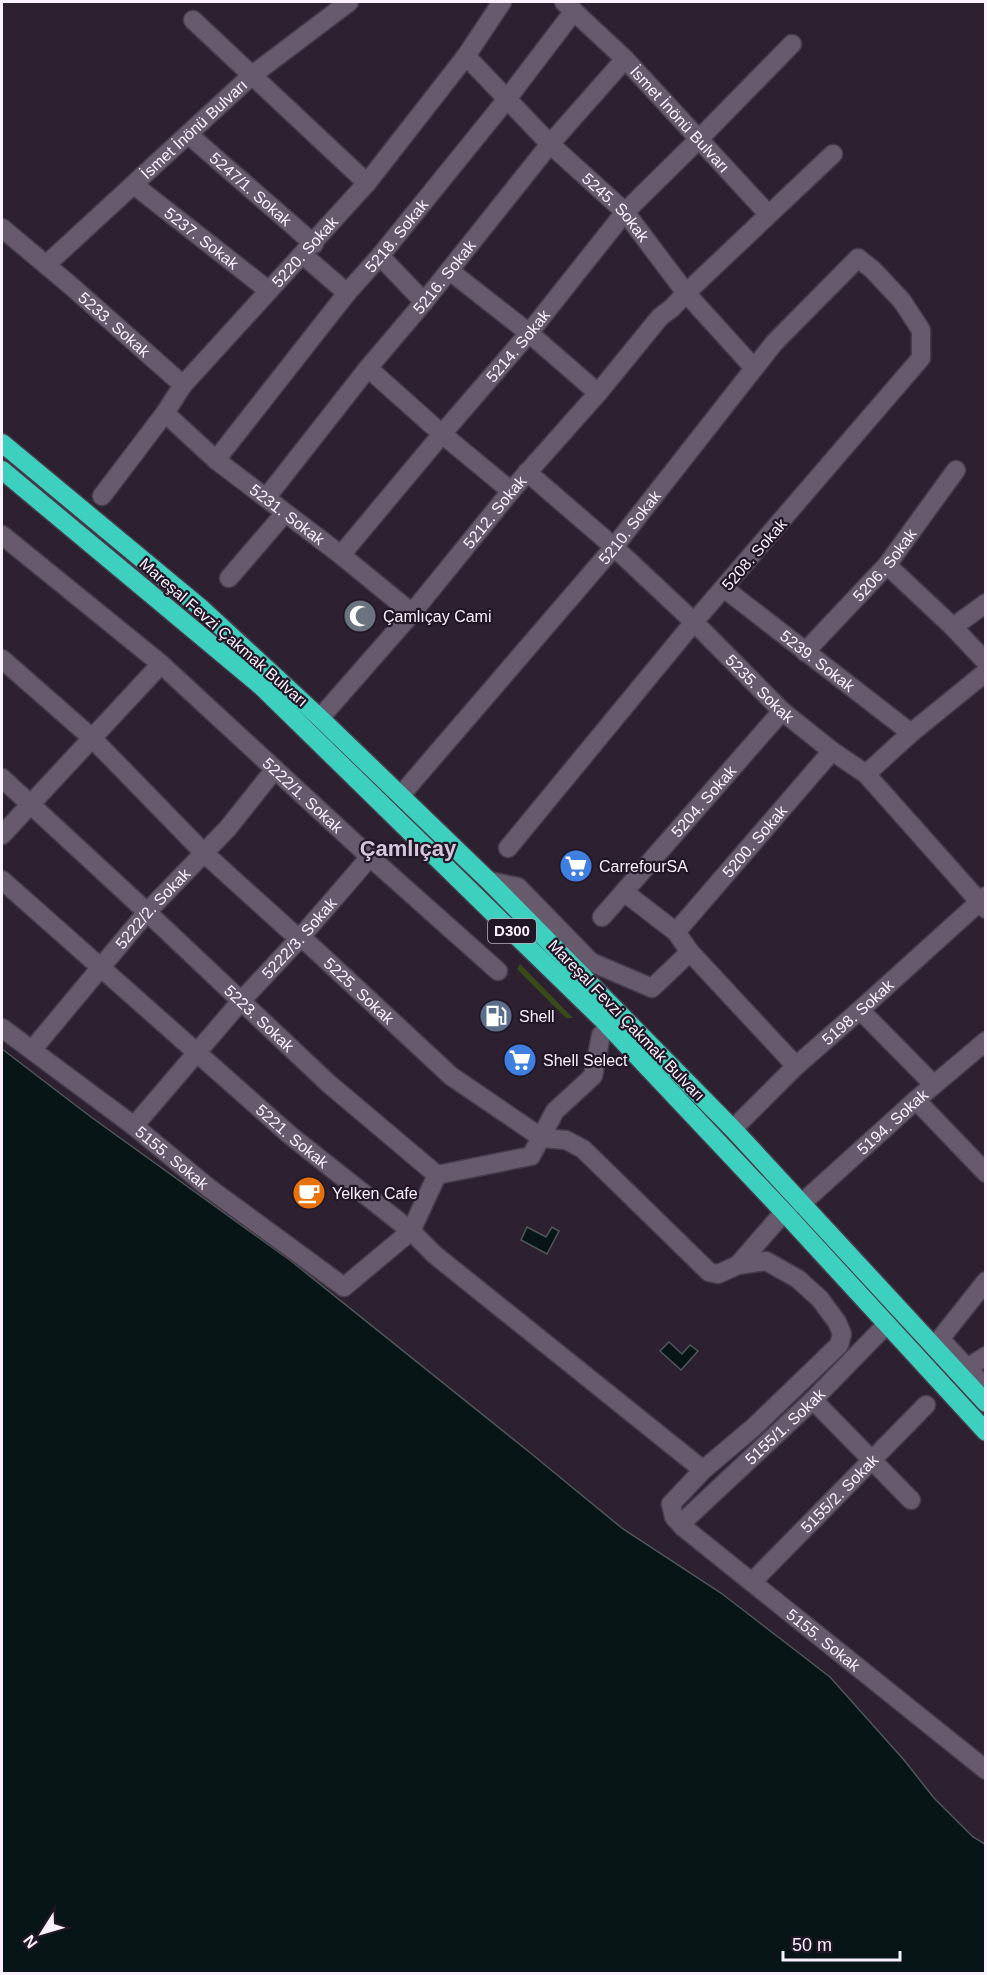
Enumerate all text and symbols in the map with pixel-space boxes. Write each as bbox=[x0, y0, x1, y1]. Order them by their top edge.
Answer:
street label: İsmet İnönü Bulvarı bbox=[627, 62, 733, 176]
street label: İsmet İnönü Bulvarı bbox=[137, 76, 251, 182]
street label: 5247/1. Sokak bbox=[206, 149, 295, 230]
street label: 5245. Sokak bbox=[579, 170, 653, 246]
street label: 5218. Sokak bbox=[362, 195, 432, 276]
street label: 5237. Sokak bbox=[161, 204, 242, 273]
street label: 5220. Sokak bbox=[269, 213, 342, 291]
street label: 5216. Sokak bbox=[410, 236, 479, 317]
street label: 5233. Sokak bbox=[75, 289, 154, 361]
street label: 5214. Sokak bbox=[483, 306, 554, 385]
street label: 5212. Sokak bbox=[460, 472, 530, 552]
street label: 5231. Sokak bbox=[246, 481, 328, 549]
street label: 5210. Sokak bbox=[595, 487, 665, 568]
street label: 5208. Sokak bbox=[719, 514, 791, 593]
street label: 5206. Sokak bbox=[850, 525, 920, 605]
street label: Mareşal Fevzi Çakmak Bulvarı bbox=[136, 555, 311, 710]
mosque icon: Çamlıçay Cami bbox=[342, 598, 378, 634]
place label: Çamlıçay Cami bbox=[383, 608, 491, 625]
street label: 5239. Sokak bbox=[777, 627, 858, 696]
street label: 5235. Sokak bbox=[722, 651, 798, 727]
street label: 5222/1. Sokak bbox=[259, 755, 347, 837]
street label: 5204. Sokak bbox=[668, 762, 740, 840]
street label: 5200. Sokak bbox=[719, 801, 791, 881]
district label: Çamlıçay bbox=[360, 836, 457, 861]
supermarket icon: CarrefourSA bbox=[558, 848, 594, 884]
place label: CarrefourSA bbox=[599, 858, 688, 875]
street label: 5222/2. Sokak bbox=[112, 864, 194, 952]
street label: 5222/3. Sokak bbox=[259, 894, 340, 982]
road number: D300 bbox=[488, 919, 536, 943]
street label: Mareşal Fevzi Çakmak Bulvarı bbox=[545, 936, 708, 1104]
street label: 5225. Sokak bbox=[320, 954, 398, 1028]
street label: 5198. Sokak bbox=[819, 976, 897, 1048]
street label: 5223. Sokak bbox=[221, 982, 298, 1056]
fuel station icon: Shell bbox=[478, 998, 514, 1034]
place label: Shell bbox=[519, 1008, 555, 1025]
supermarket icon: Shell Select bbox=[502, 1042, 538, 1078]
place label: Shell Select bbox=[543, 1052, 628, 1069]
street label: 5194. Sokak bbox=[854, 1085, 932, 1158]
street label: 5221. Sokak bbox=[252, 1101, 332, 1172]
street label: 5155. Sokak bbox=[132, 1123, 212, 1194]
cafe icon: Yelken Cafe bbox=[291, 1175, 327, 1211]
place label: Yelken Cafe bbox=[332, 1185, 418, 1202]
street label: 5155/1. Sokak bbox=[742, 1385, 829, 1468]
street label: 5155/2. Sokak bbox=[798, 1450, 882, 1536]
street label: 5155. Sokak bbox=[783, 1606, 864, 1675]
north arrow bbox=[12, 1903, 72, 1963]
scale bar bbox=[783, 1924, 900, 1962]
text: N bbox=[20, 1932, 41, 1951]
text: 50 m bbox=[792, 1935, 832, 1955]

